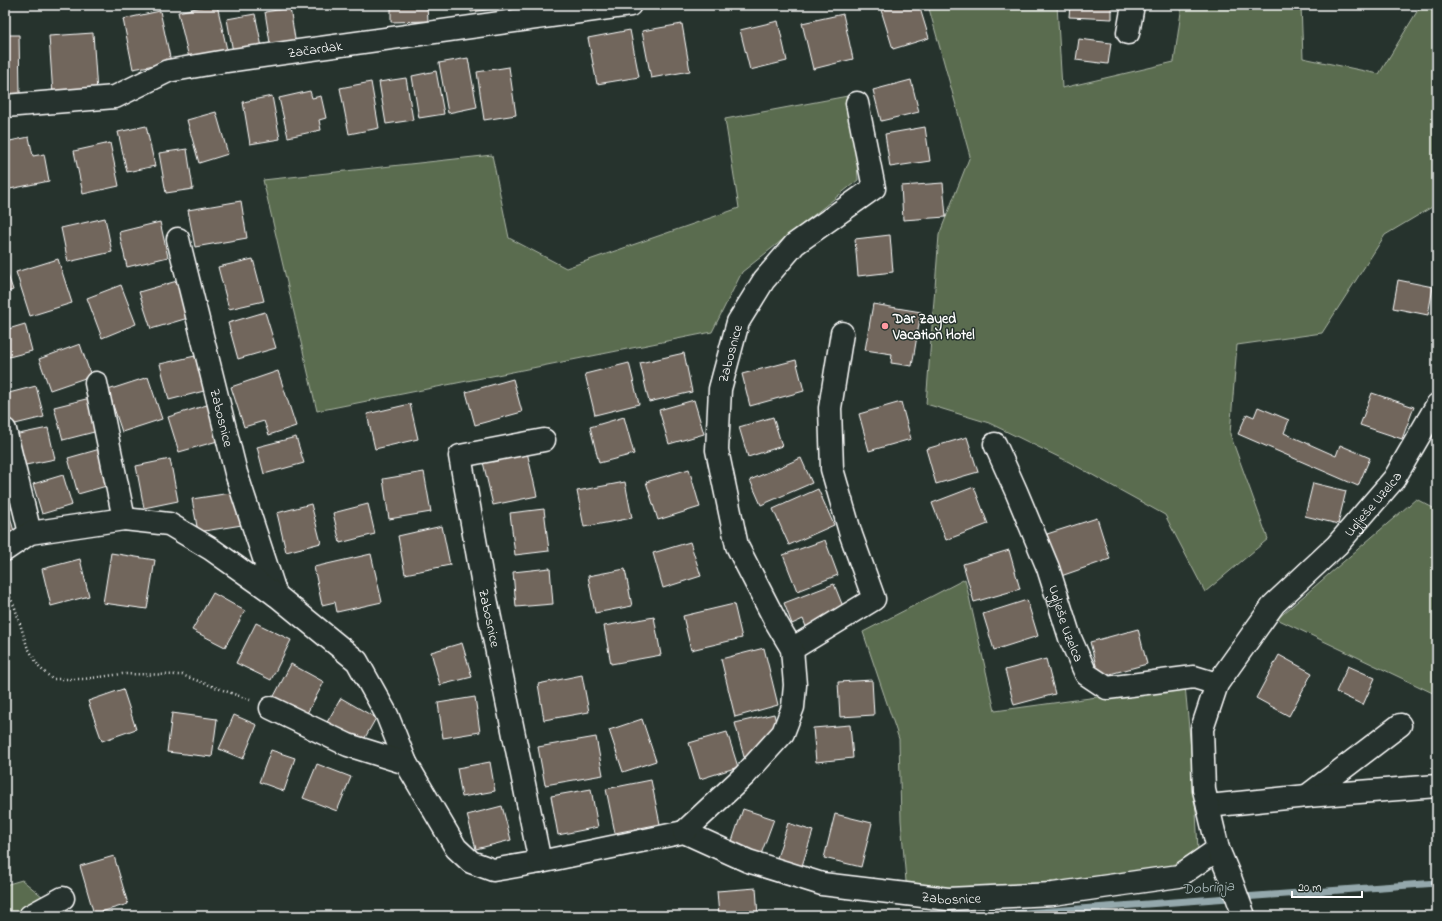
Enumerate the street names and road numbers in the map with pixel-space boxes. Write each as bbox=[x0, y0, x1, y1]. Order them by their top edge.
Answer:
street label: Začardak bbox=[286, 36, 345, 64]
street label: Zabosnice bbox=[713, 322, 749, 385]
street label: Zabosnice bbox=[203, 387, 238, 450]
street label: Uglješe Uzelca bbox=[1340, 468, 1408, 542]
street label: Uglješe Uzelca bbox=[1042, 583, 1088, 666]
street label: Zabosnice bbox=[472, 587, 505, 650]
street label: Zabosnice bbox=[920, 887, 982, 911]

